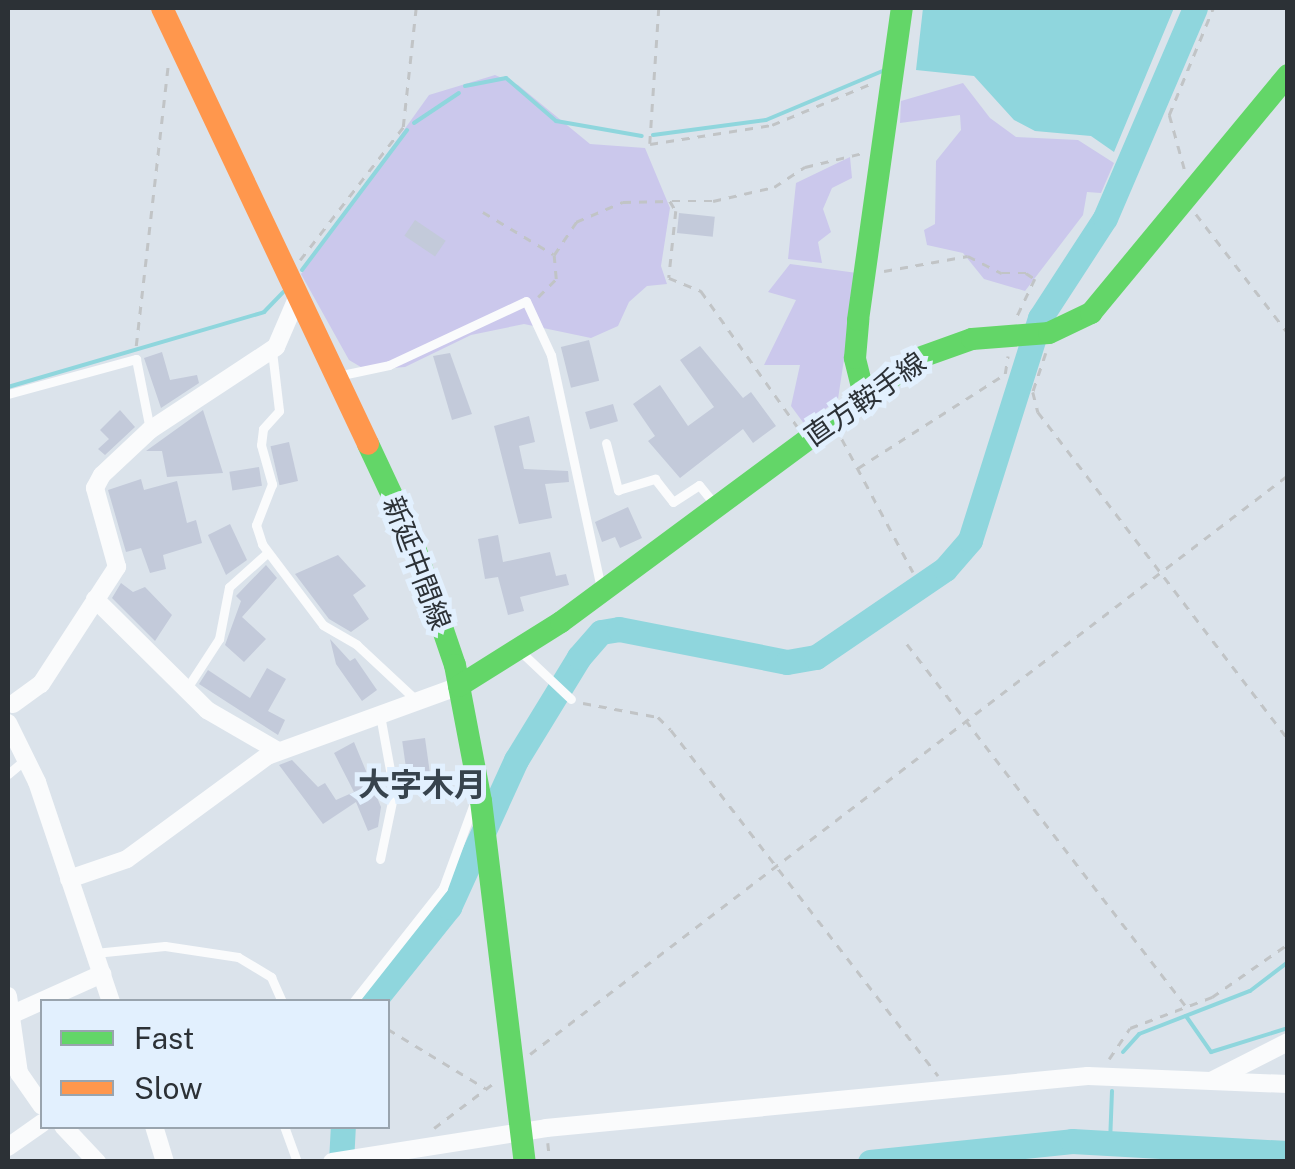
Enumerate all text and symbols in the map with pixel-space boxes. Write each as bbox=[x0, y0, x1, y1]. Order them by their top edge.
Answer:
street label: 直方鞍手線 bbox=[798, 345, 932, 453]
street label: 新延中間線 bbox=[376, 492, 458, 634]
district label: 大字木月 bbox=[358, 766, 486, 804]
legend bbox=[40, 999, 390, 1129]
text: Fast bbox=[134, 1020, 194, 1056]
text: Slow bbox=[134, 1070, 203, 1106]

